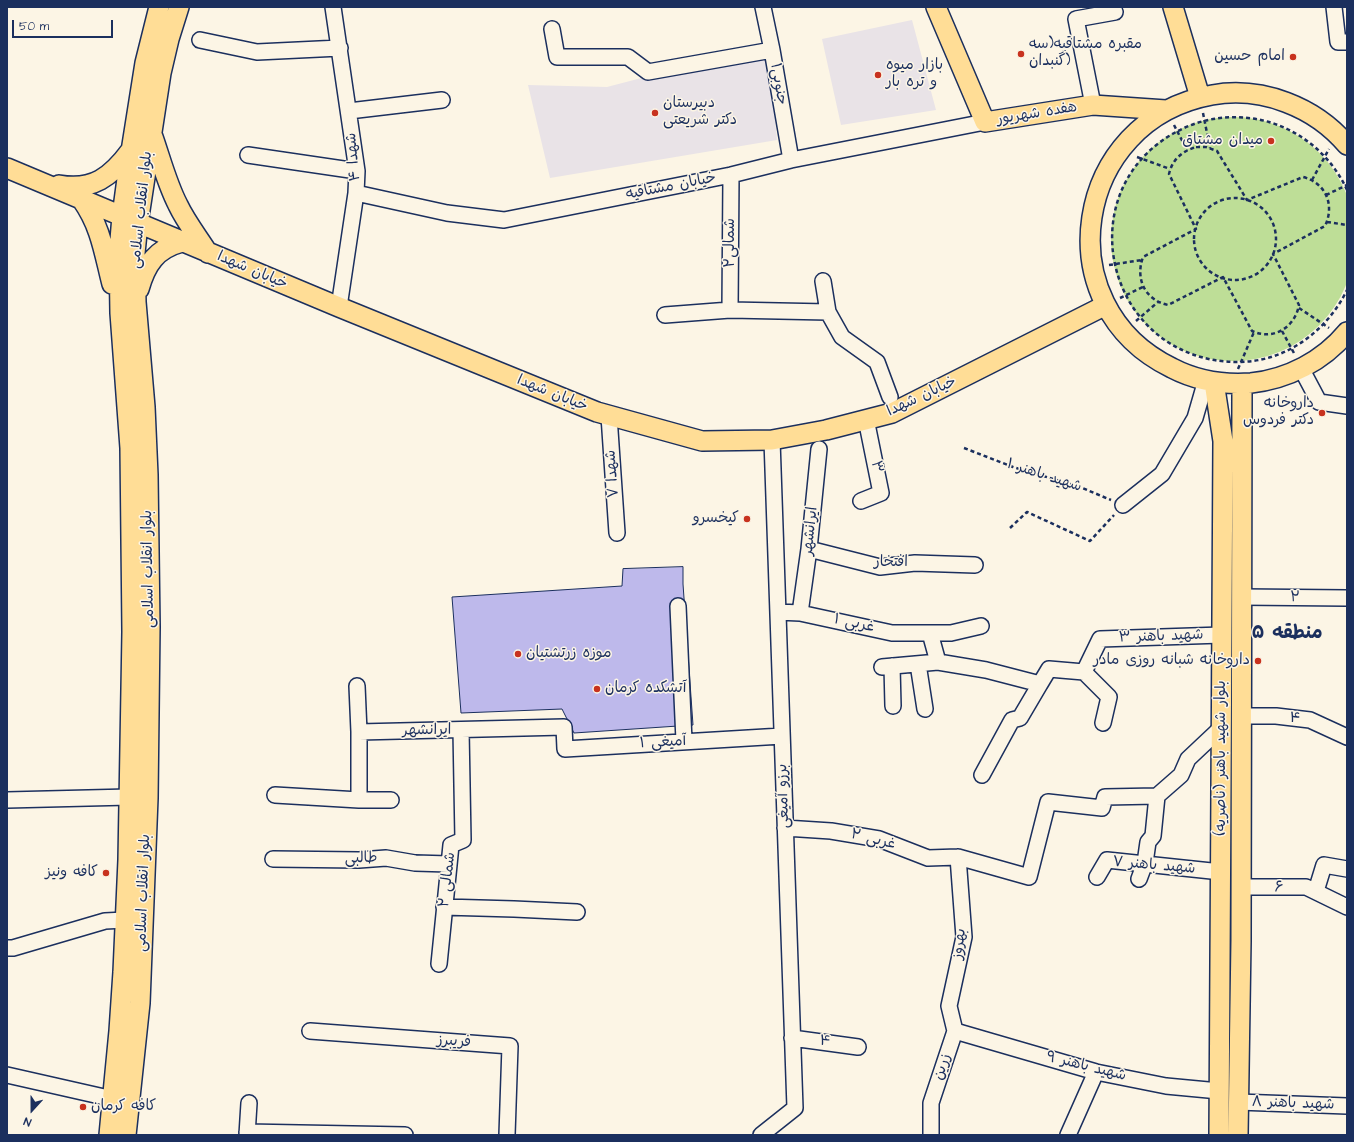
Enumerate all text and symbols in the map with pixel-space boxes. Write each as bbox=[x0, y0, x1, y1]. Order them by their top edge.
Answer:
scale bar bbox=[14, 12, 115, 38]
text: 50 m bbox=[19, 18, 49, 35]
place label: مقبره مشتاقیه(سه گنبدان) bbox=[1029, 36, 1142, 71]
place label: امام حسین bbox=[1214, 48, 1285, 66]
marker: مقبره مشتاقیه(سه گنبدان) bbox=[1016, 49, 1026, 59]
marker: امام حسین bbox=[1288, 52, 1298, 62]
place label: بازار میوه و تره بار bbox=[886, 57, 943, 92]
street label: جنوبی۱ bbox=[765, 62, 791, 106]
marker: بازار میوه و تره بار bbox=[873, 70, 883, 80]
place label: دبیرستان دکتر شریعتی bbox=[663, 95, 737, 130]
street label: هفده شهریور bbox=[996, 99, 1078, 129]
marker: دبیرستان دکتر شریعتی bbox=[650, 108, 660, 118]
street label: شهدا ۴ bbox=[343, 132, 365, 182]
place label: ميدان مشتاق bbox=[1182, 132, 1263, 150]
marker: ميدان مشتاق bbox=[1266, 136, 1276, 146]
street label: بلوار انقلاب اسلامی bbox=[127, 150, 157, 270]
street label: خیابان مشتاقیه bbox=[624, 169, 718, 205]
street label: شمالی۲ bbox=[722, 218, 740, 268]
street label: خیابان شهدا bbox=[214, 248, 290, 294]
street label: خیابان شهدا bbox=[514, 372, 590, 416]
street label: خیابان شهدا bbox=[884, 373, 960, 421]
place label: داروخانه دکتر فردوس bbox=[1243, 395, 1314, 430]
marker: داروخانه دکتر فردوس bbox=[1317, 408, 1327, 418]
street label: شهدا ۷ bbox=[602, 449, 624, 499]
street label: شهید باهنر ۱ bbox=[1004, 455, 1084, 497]
street label: ۳ bbox=[866, 459, 886, 475]
street label: ایرانشهر bbox=[799, 506, 823, 556]
street label: بلوار انقلاب اسلامی bbox=[139, 510, 159, 628]
place label: کیخسرو bbox=[693, 510, 739, 528]
marker: کیخسرو bbox=[742, 514, 752, 524]
street label: افتخار bbox=[874, 554, 908, 572]
street label: ۲ bbox=[1290, 589, 1300, 607]
street label: ۱ غربی bbox=[832, 611, 876, 637]
district label: منطقه ۵ bbox=[1252, 623, 1322, 645]
street label: شهید باهنر ۳ bbox=[1118, 627, 1204, 647]
place label: موزه زرتشتیان bbox=[526, 645, 611, 663]
marker: موزه زرتشتیان bbox=[513, 649, 523, 659]
place label: داروخانه شبانه روزی مادر bbox=[1094, 652, 1250, 670]
marker: داروخانه شبانه روزی مادر bbox=[1253, 656, 1263, 666]
place label: آتشکده کرمان bbox=[605, 680, 686, 698]
street label: بلوار شهید باهنر (ناصریه) bbox=[1213, 680, 1231, 836]
marker: آتشکده کرمان bbox=[592, 684, 602, 694]
street label: ۴ bbox=[1288, 709, 1302, 729]
street label: ایرانشهر bbox=[402, 722, 452, 740]
street label: آمیغی ۱ bbox=[639, 733, 687, 753]
street label: برزو آمیغی bbox=[774, 763, 794, 829]
street label: ۲ غربی bbox=[849, 826, 897, 854]
street label: بلوار انقلاب اسلامی bbox=[133, 834, 155, 952]
street label: طالبی bbox=[344, 849, 378, 869]
street label: ۲ شمالی bbox=[436, 851, 460, 909]
street label: شهید باهنر ۷ bbox=[1112, 853, 1196, 879]
place label: کافه ونیز bbox=[45, 864, 98, 882]
marker: کافه ونیز bbox=[101, 868, 111, 878]
street label: ۶ bbox=[1274, 879, 1284, 897]
street label: بهروز bbox=[949, 927, 971, 961]
street label: فریبرز bbox=[436, 1032, 472, 1052]
street label: ۴ bbox=[818, 1032, 832, 1052]
street label: شهید باهنر ۹ bbox=[1044, 1048, 1128, 1086]
street label: زرین bbox=[930, 1052, 956, 1082]
north arrow bbox=[12, 1090, 52, 1130]
street label: شهید باهنر ۸ bbox=[1251, 1094, 1335, 1114]
place label: کافه کرمان bbox=[91, 1098, 156, 1116]
marker: کافه کرمان bbox=[78, 1102, 88, 1112]
text: N bbox=[22, 1113, 33, 1130]

